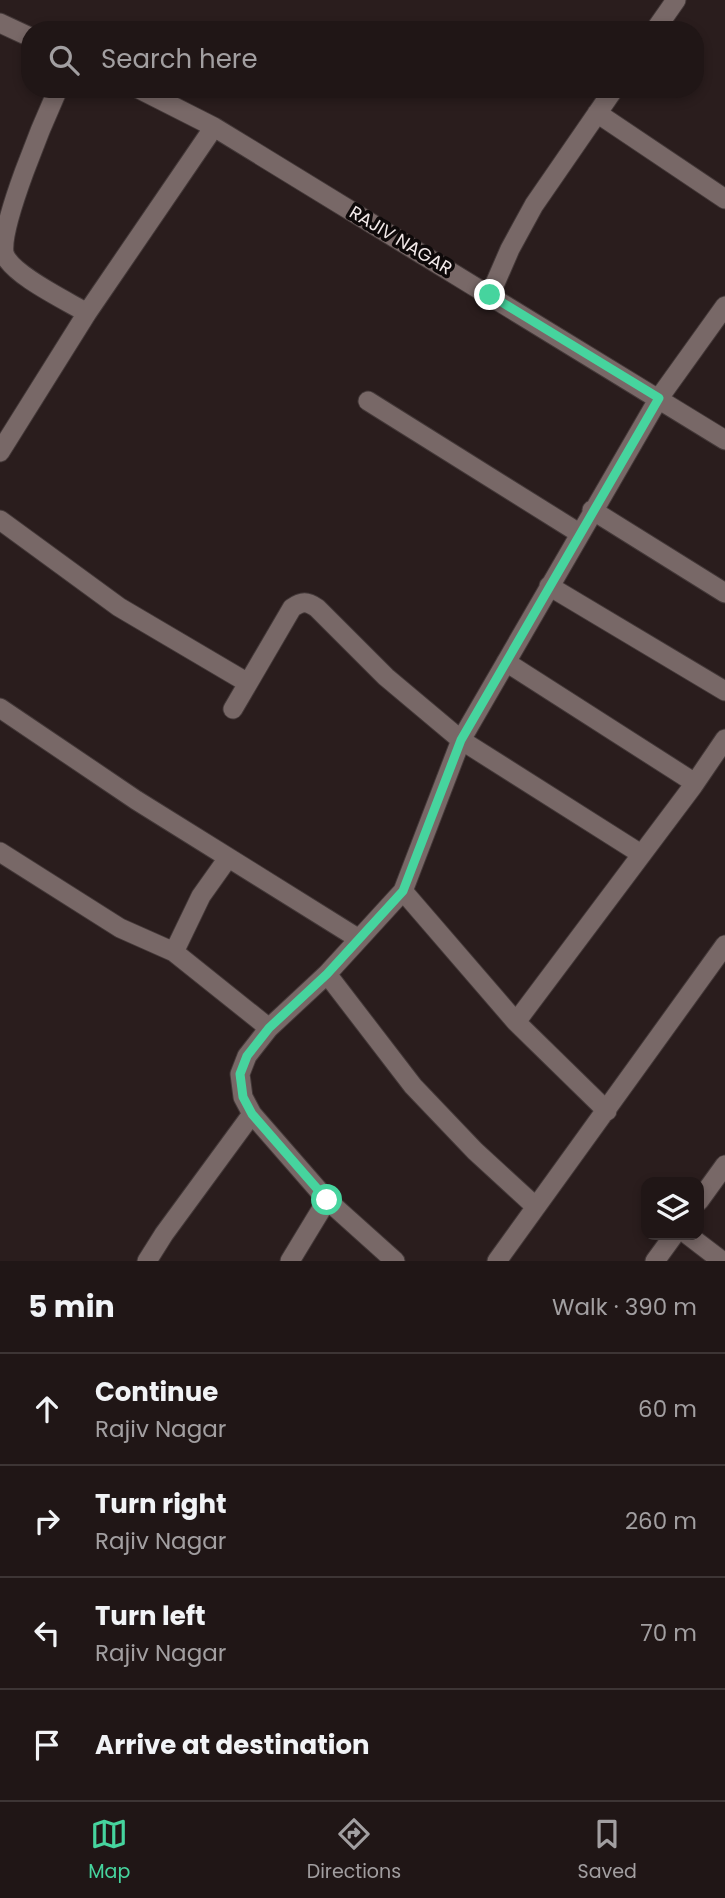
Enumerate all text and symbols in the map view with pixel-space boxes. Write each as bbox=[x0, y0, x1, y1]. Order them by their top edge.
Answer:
search box bbox=[21, 21, 704, 98]
icon: search bbox=[45, 41, 83, 79]
text: Search here bbox=[101, 41, 258, 77]
street label: RAJIV NAGAR bbox=[345, 199, 457, 281]
route end bbox=[474, 279, 505, 310]
map controls bbox=[641, 1177, 704, 1240]
button: layers bbox=[641, 1177, 704, 1240]
route start bbox=[311, 1184, 342, 1215]
text: 5 min bbox=[28, 1285, 115, 1328]
text: Walk · 390 m bbox=[552, 1291, 697, 1323]
text: Continue bbox=[95, 1374, 218, 1410]
icon: ahead bbox=[28, 1390, 66, 1428]
text: 60 m bbox=[638, 1393, 697, 1425]
text: Rajiv Nagar bbox=[95, 1413, 226, 1445]
text: Turn right bbox=[95, 1486, 227, 1522]
icon: right bbox=[28, 1502, 66, 1540]
text: 260 m bbox=[625, 1505, 697, 1537]
text: Rajiv Nagar bbox=[95, 1525, 226, 1557]
text: Turn left bbox=[95, 1598, 206, 1634]
icon: left bbox=[28, 1614, 66, 1652]
text: 70 m bbox=[640, 1617, 697, 1649]
text: Rajiv Nagar bbox=[95, 1637, 226, 1669]
icon: arrive bbox=[28, 1726, 66, 1764]
text: Arrive at destination bbox=[95, 1727, 370, 1763]
tab: Map bbox=[88, 1815, 130, 1886]
tab: Directions bbox=[307, 1815, 401, 1886]
tab: Saved bbox=[578, 1815, 637, 1886]

